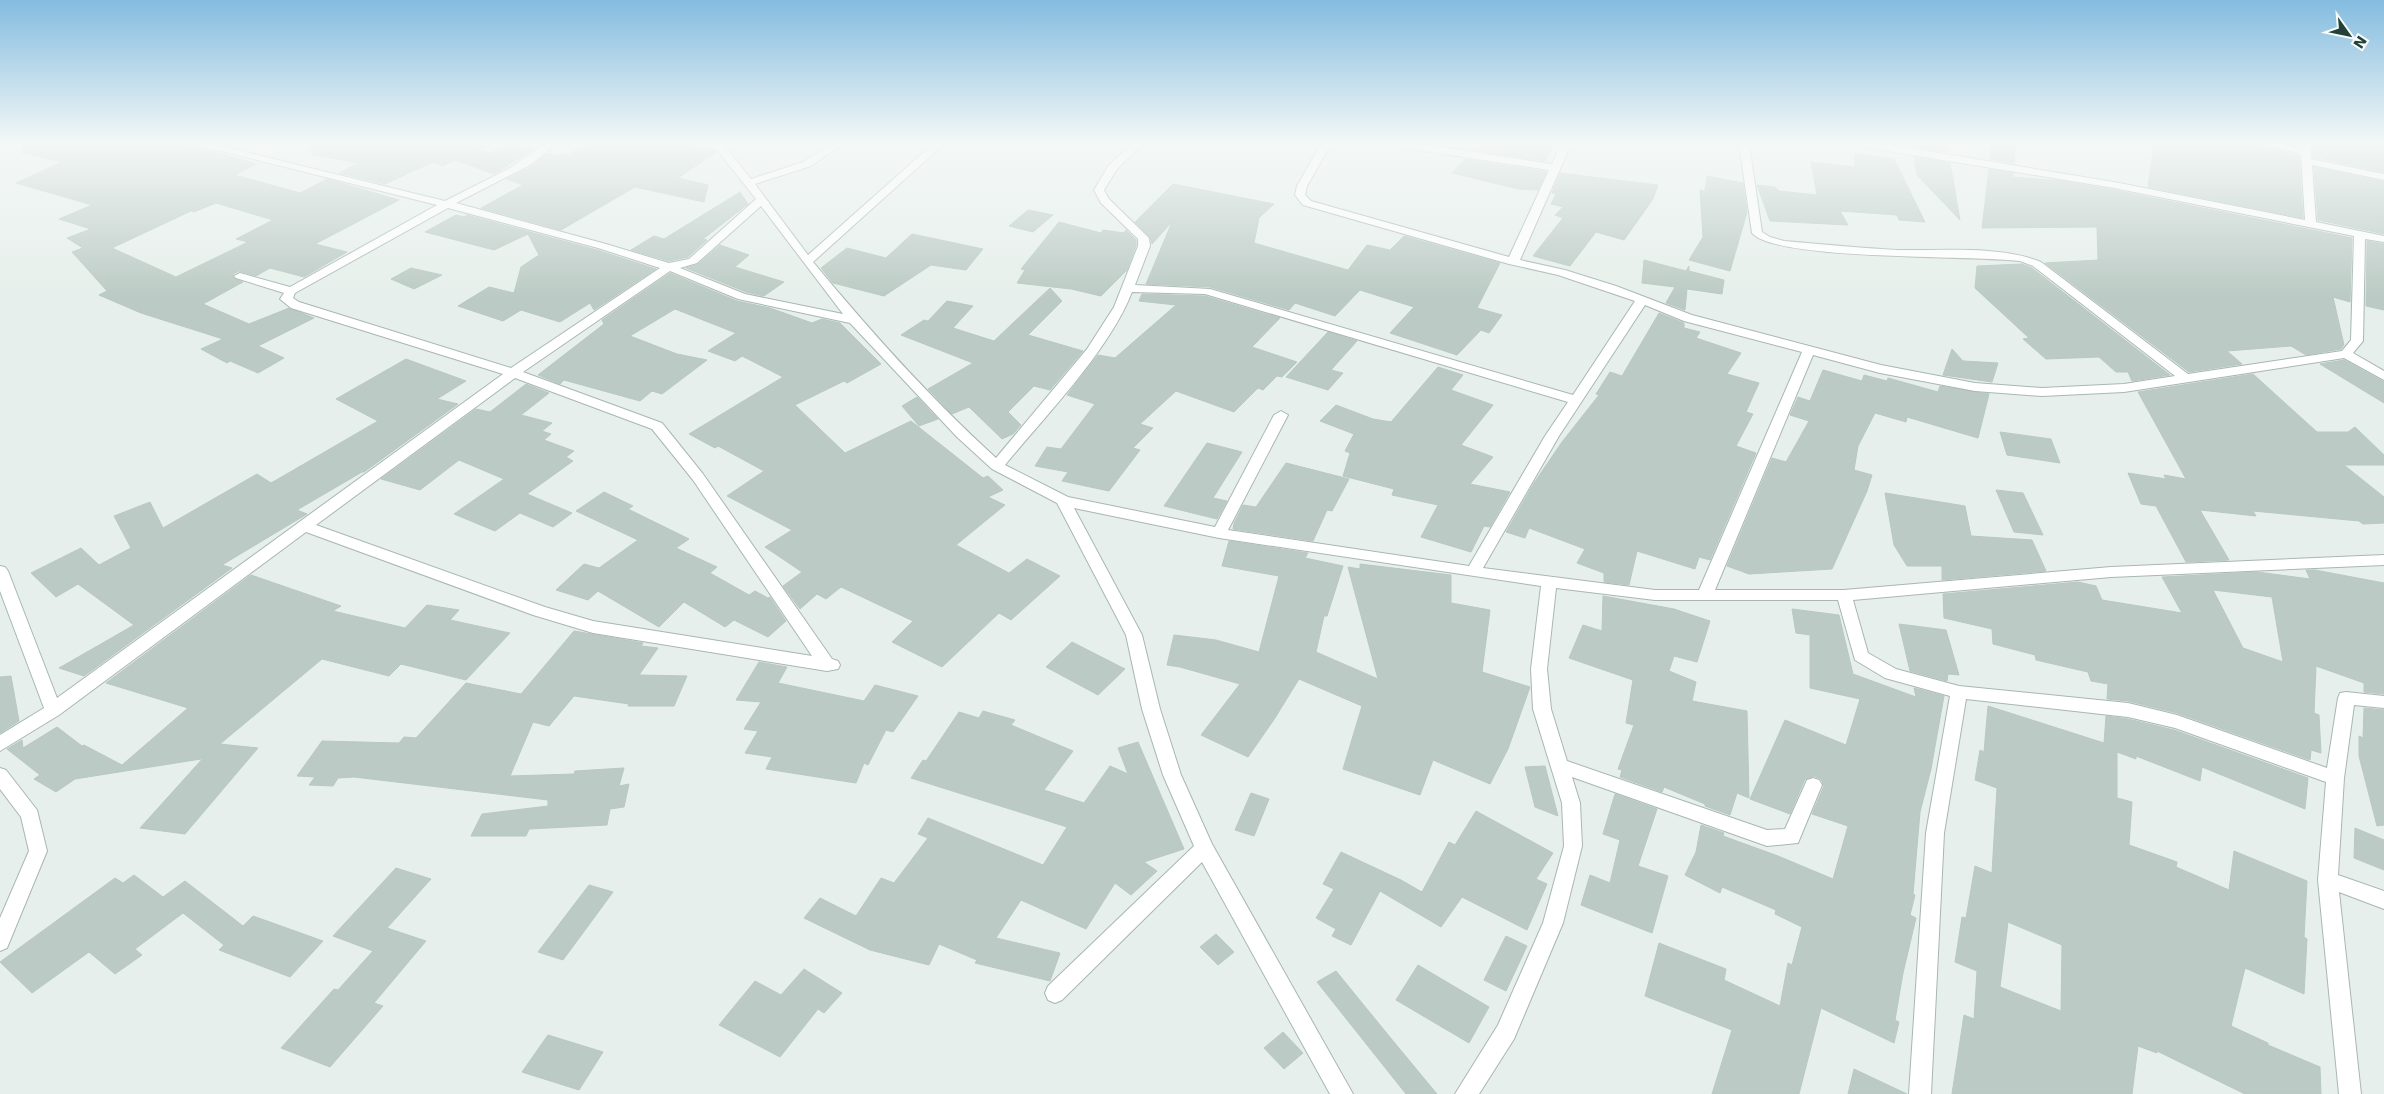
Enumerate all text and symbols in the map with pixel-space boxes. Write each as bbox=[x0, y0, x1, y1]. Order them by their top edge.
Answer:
north arrow bbox=[2324, 10, 2374, 60]
text: N bbox=[2350, 33, 2370, 51]

